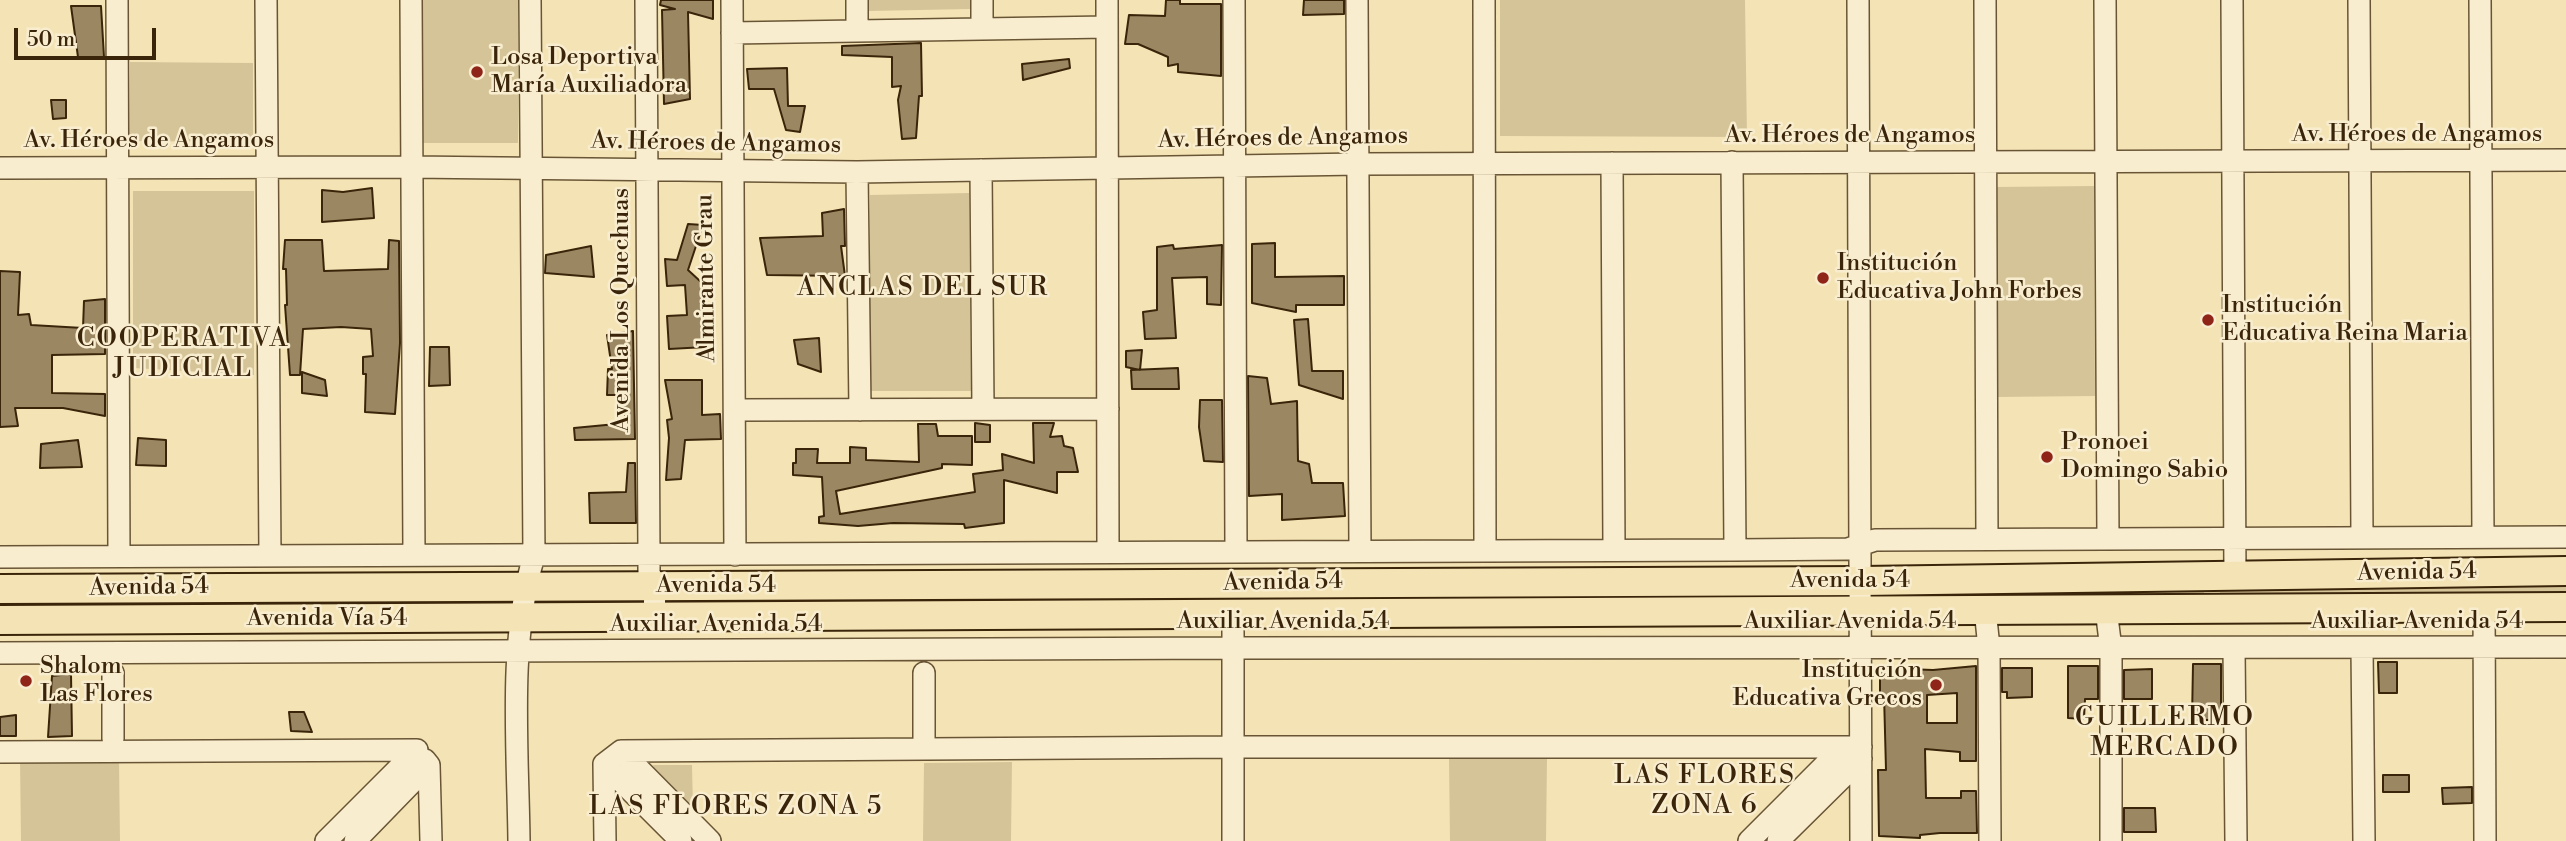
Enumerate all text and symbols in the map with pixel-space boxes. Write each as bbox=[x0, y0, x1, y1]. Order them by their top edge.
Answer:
scale bar bbox=[18, 14, 159, 58]
text: 50 m bbox=[27, 27, 75, 53]
place label: Losa Deportiva María Auxiliadora bbox=[491, 44, 687, 100]
marker: Losa Deportiva María Auxiliadora bbox=[469, 64, 485, 80]
street label: Av. Héroes de Angamos bbox=[2292, 121, 2542, 149]
street label: Av. Héroes de Angamos bbox=[1158, 122, 1408, 156]
street label: Av. Héroes de Angamos bbox=[1725, 122, 1975, 150]
street label: Av. Héroes de Angamos bbox=[24, 127, 274, 155]
street label: Av. Héroes de Angamos bbox=[591, 127, 841, 161]
street label: Avenida Los Quechuas bbox=[608, 188, 636, 432]
street label: Almirante Grau bbox=[691, 194, 723, 362]
place label: Institución Educativa John Forbes bbox=[1837, 250, 2082, 306]
marker: Institución Educativa John Forbes bbox=[1815, 270, 1831, 286]
district label: ANCLAS DEL SUR bbox=[799, 273, 1047, 305]
place label: Institución Educativa Reina Maria bbox=[2222, 292, 2468, 348]
marker: Institución Educativa Reina Maria bbox=[2200, 312, 2216, 328]
district label: COOPERATIVA JUDICIAL bbox=[78, 324, 288, 386]
place label: Pronoei Domingo Sabio bbox=[2061, 429, 2228, 485]
marker: Pronoei Domingo Sabio bbox=[2039, 449, 2055, 465]
street label: Avenida 54 bbox=[2357, 558, 2477, 588]
street label: Avenida 54 bbox=[1790, 567, 1910, 595]
street label: Avenida 54 bbox=[1223, 568, 1343, 598]
street label: Avenida 54 bbox=[656, 572, 776, 600]
street label: Avenida 54 bbox=[89, 573, 209, 603]
street label: Avenida Vía 54 bbox=[247, 605, 407, 633]
street label: Auxiliar Avenida 54 bbox=[1177, 608, 1389, 636]
street label: Auxiliar Avenida 54 bbox=[1744, 608, 1956, 636]
street label: Auxiliar Avenida 54 bbox=[2311, 608, 2523, 636]
street label: Auxiliar Avenida 54 bbox=[610, 611, 822, 639]
place label: Shalom Las Flores bbox=[40, 653, 153, 709]
place label: Institución Educativa Grecos bbox=[1732, 657, 1922, 713]
marker: Shalom Las Flores bbox=[18, 673, 34, 689]
marker: Institución Educativa Grecos bbox=[1928, 677, 1944, 693]
district label: GUILLERMO MERCADO bbox=[2076, 703, 2254, 764]
district label: LAS FLORES ZONA 6 bbox=[1615, 761, 1795, 822]
district label: LAS FLORES ZONA 5 bbox=[591, 792, 881, 824]

